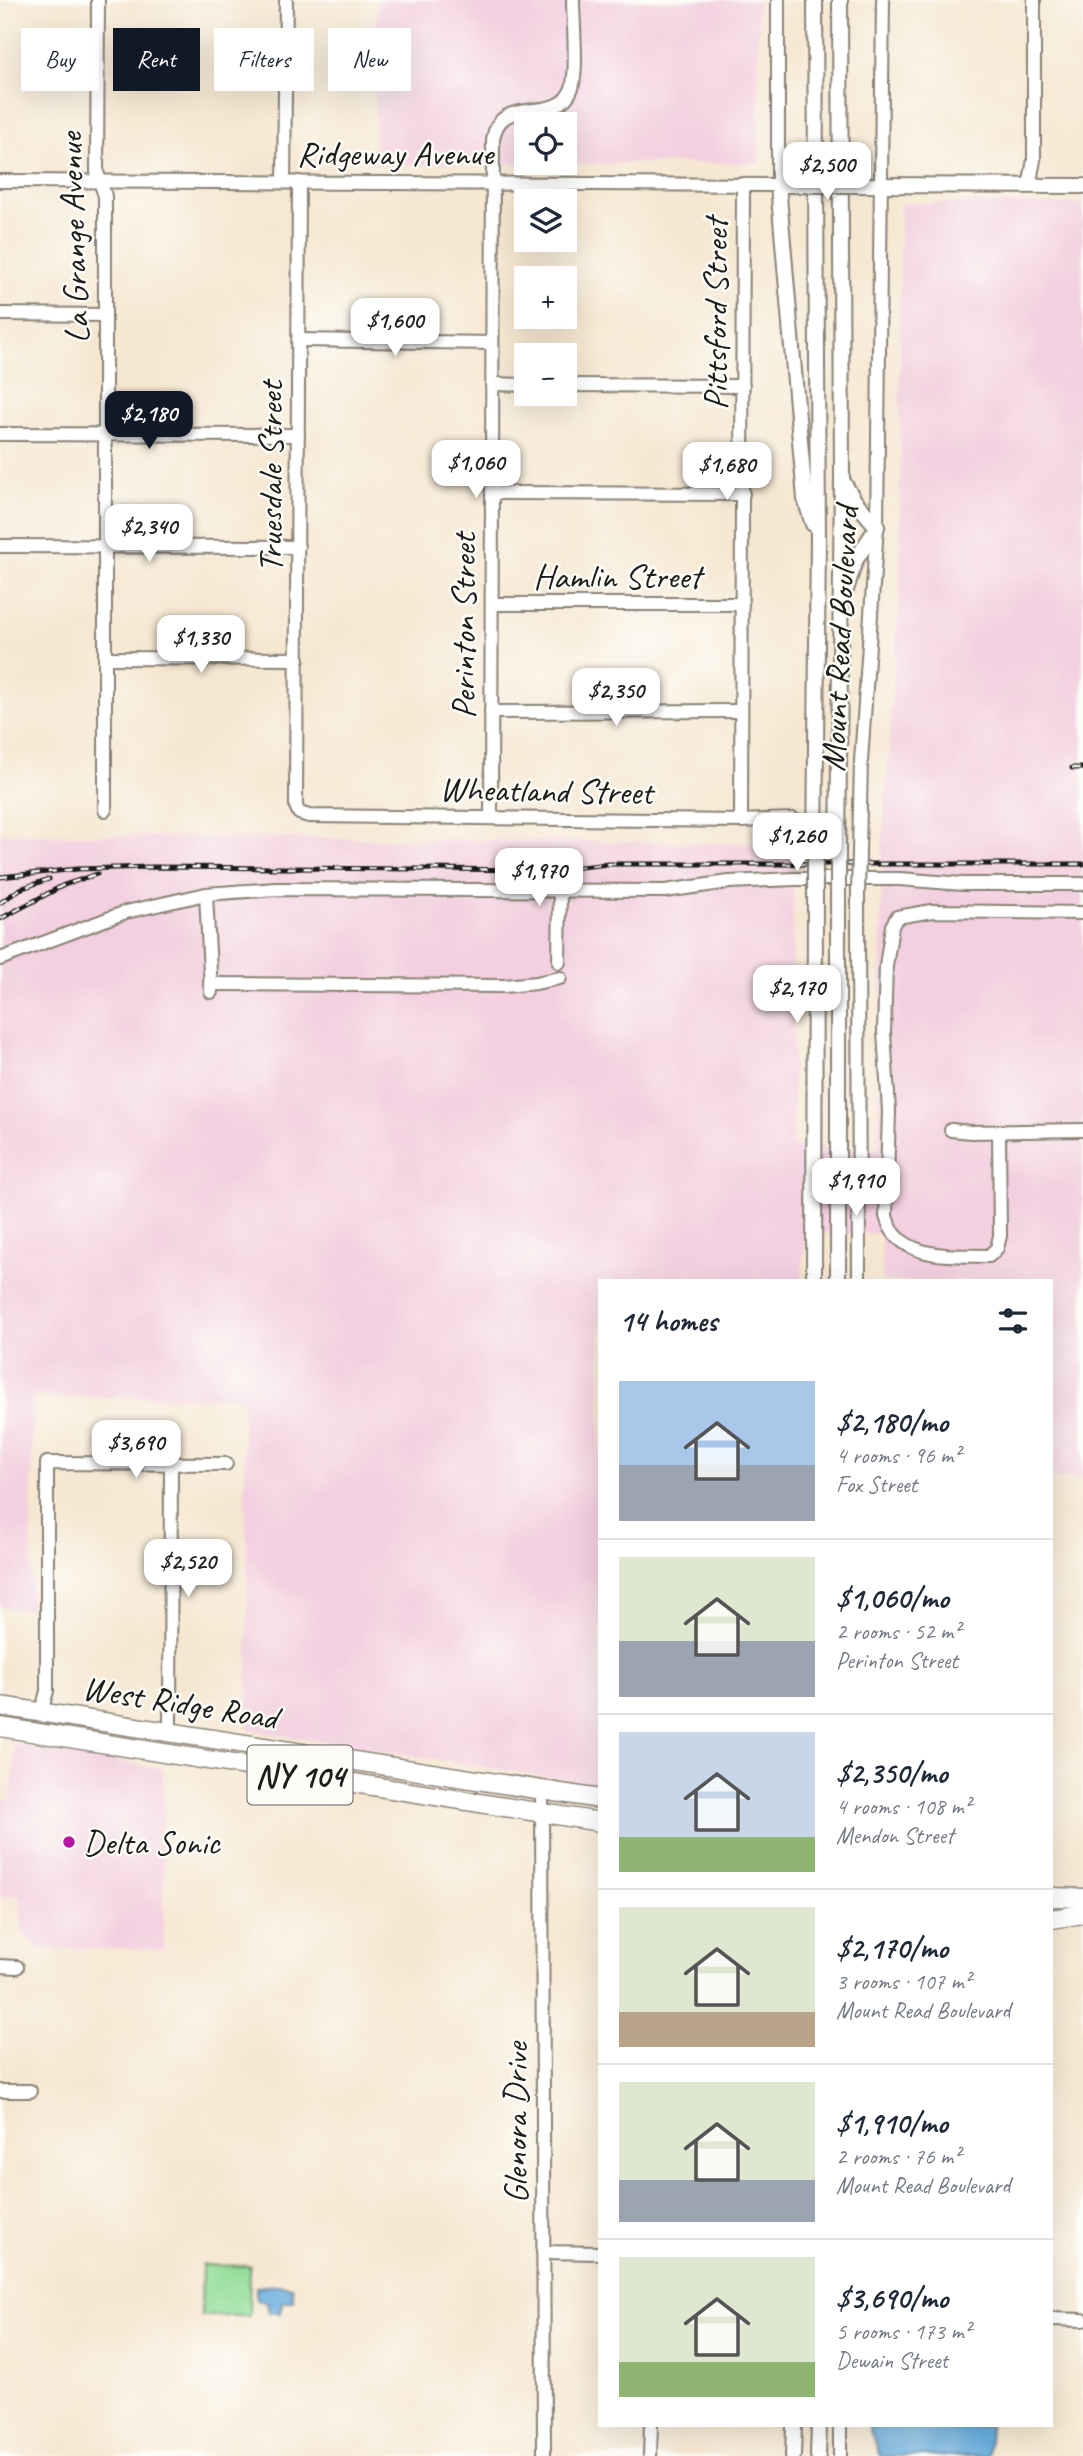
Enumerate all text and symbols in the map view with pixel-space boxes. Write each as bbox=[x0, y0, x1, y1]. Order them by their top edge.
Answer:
chip: Buy bbox=[21, 28, 99, 91]
chip: Rent bbox=[113, 28, 200, 91]
chip: Filters bbox=[214, 28, 314, 91]
chip: New bbox=[328, 28, 411, 91]
map controls bbox=[514, 112, 577, 406]
button: locate bbox=[514, 112, 577, 175]
street label: La Grange Avenue bbox=[47, 129, 100, 344]
street label: Ridgeway Avenue bbox=[297, 131, 496, 176]
pin: $2,500 bbox=[770, 142, 884, 202]
text: $2,500 bbox=[799, 150, 855, 179]
button: layers bbox=[514, 189, 577, 252]
street label: Pittsford Street bbox=[693, 214, 738, 410]
button: + bbox=[514, 266, 577, 329]
pin: $1,600 bbox=[338, 298, 452, 358]
text: $1,600 bbox=[367, 306, 423, 335]
button: − bbox=[514, 343, 577, 406]
street label: Truesdale Street bbox=[248, 378, 293, 573]
pin: $2,180 bbox=[92, 392, 206, 451]
text: $2,180 bbox=[121, 399, 177, 428]
pin: $1,060 bbox=[419, 440, 533, 500]
pin: $1,680 bbox=[670, 442, 784, 502]
text: $1,060 bbox=[448, 448, 504, 477]
text: $1,680 bbox=[699, 450, 755, 479]
street label: Mount Read Boulevard bbox=[810, 500, 869, 773]
pin: $2,340 bbox=[92, 504, 206, 564]
text: $2,340 bbox=[121, 512, 177, 541]
street label: Perinton Street bbox=[441, 530, 486, 719]
street label: Hamlin Street bbox=[533, 554, 705, 599]
pin: $1,330 bbox=[144, 616, 258, 675]
text: $1,330 bbox=[173, 623, 229, 652]
pin: $2,350 bbox=[559, 668, 673, 728]
text: $2,350 bbox=[588, 676, 644, 705]
street label: Wheatland Street bbox=[439, 766, 656, 815]
pin: $1,260 bbox=[740, 814, 854, 873]
text: $1,260 bbox=[769, 821, 825, 850]
pin: $1,970 bbox=[482, 848, 596, 908]
text: $1,970 bbox=[511, 856, 567, 885]
pin: $2,170 bbox=[740, 965, 854, 1025]
text: $2,170 bbox=[769, 973, 825, 1002]
pin: $1,910 bbox=[799, 1158, 913, 1218]
text: $1,910 bbox=[828, 1166, 884, 1195]
text: 14 homes bbox=[619, 1302, 717, 1340]
icon: filters bbox=[994, 1302, 1032, 1340]
text: $2,180/mo bbox=[836, 1403, 948, 1441]
icon: home bbox=[675, 1409, 759, 1493]
pin: $3,690 bbox=[79, 1420, 193, 1480]
text: $3,690 bbox=[108, 1428, 164, 1457]
text: 4 rooms · 96 m² bbox=[836, 1441, 960, 1470]
text: Fox Street bbox=[836, 1470, 917, 1499]
pin: $2,520 bbox=[131, 1540, 245, 1599]
text: $2,520 bbox=[160, 1547, 216, 1576]
text: $1,060/mo bbox=[836, 1579, 949, 1617]
icon: home bbox=[675, 1585, 759, 1669]
text: 2 rooms · 52 m² bbox=[836, 1617, 960, 1646]
text: Perinton Street bbox=[836, 1646, 958, 1675]
street label: West Ridge Road bbox=[80, 1665, 285, 1741]
road number: NY 104 bbox=[247, 1746, 352, 1804]
text: $2,350/mo bbox=[836, 1754, 947, 1792]
icon: home bbox=[675, 1760, 759, 1844]
text: 4 rooms · 108 m² bbox=[836, 1792, 971, 1821]
place label: Delta Sonic bbox=[83, 1820, 221, 1865]
text: Mendon Street bbox=[836, 1821, 954, 1850]
marker: Delta Sonic bbox=[61, 1834, 77, 1850]
text: $2,170/mo bbox=[836, 1929, 948, 1967]
icon: home bbox=[675, 1935, 759, 2019]
text: 3 rooms · 107 m² bbox=[836, 1967, 971, 1996]
text: Mount Read Boulevard bbox=[836, 1996, 1010, 2025]
street label: Glenora Drive bbox=[493, 2040, 538, 2204]
text: $1,910/mo bbox=[836, 2104, 948, 2142]
icon: home bbox=[675, 2110, 759, 2194]
text: 2 rooms · 76 m² bbox=[836, 2142, 960, 2171]
text: Mount Read Boulevard bbox=[836, 2171, 1010, 2200]
text: $3,690/mo bbox=[836, 2279, 948, 2317]
icon: home bbox=[675, 2285, 759, 2369]
text: 5 rooms · 173 m² bbox=[836, 2317, 971, 2346]
text: Dewain Street bbox=[836, 2346, 948, 2375]

